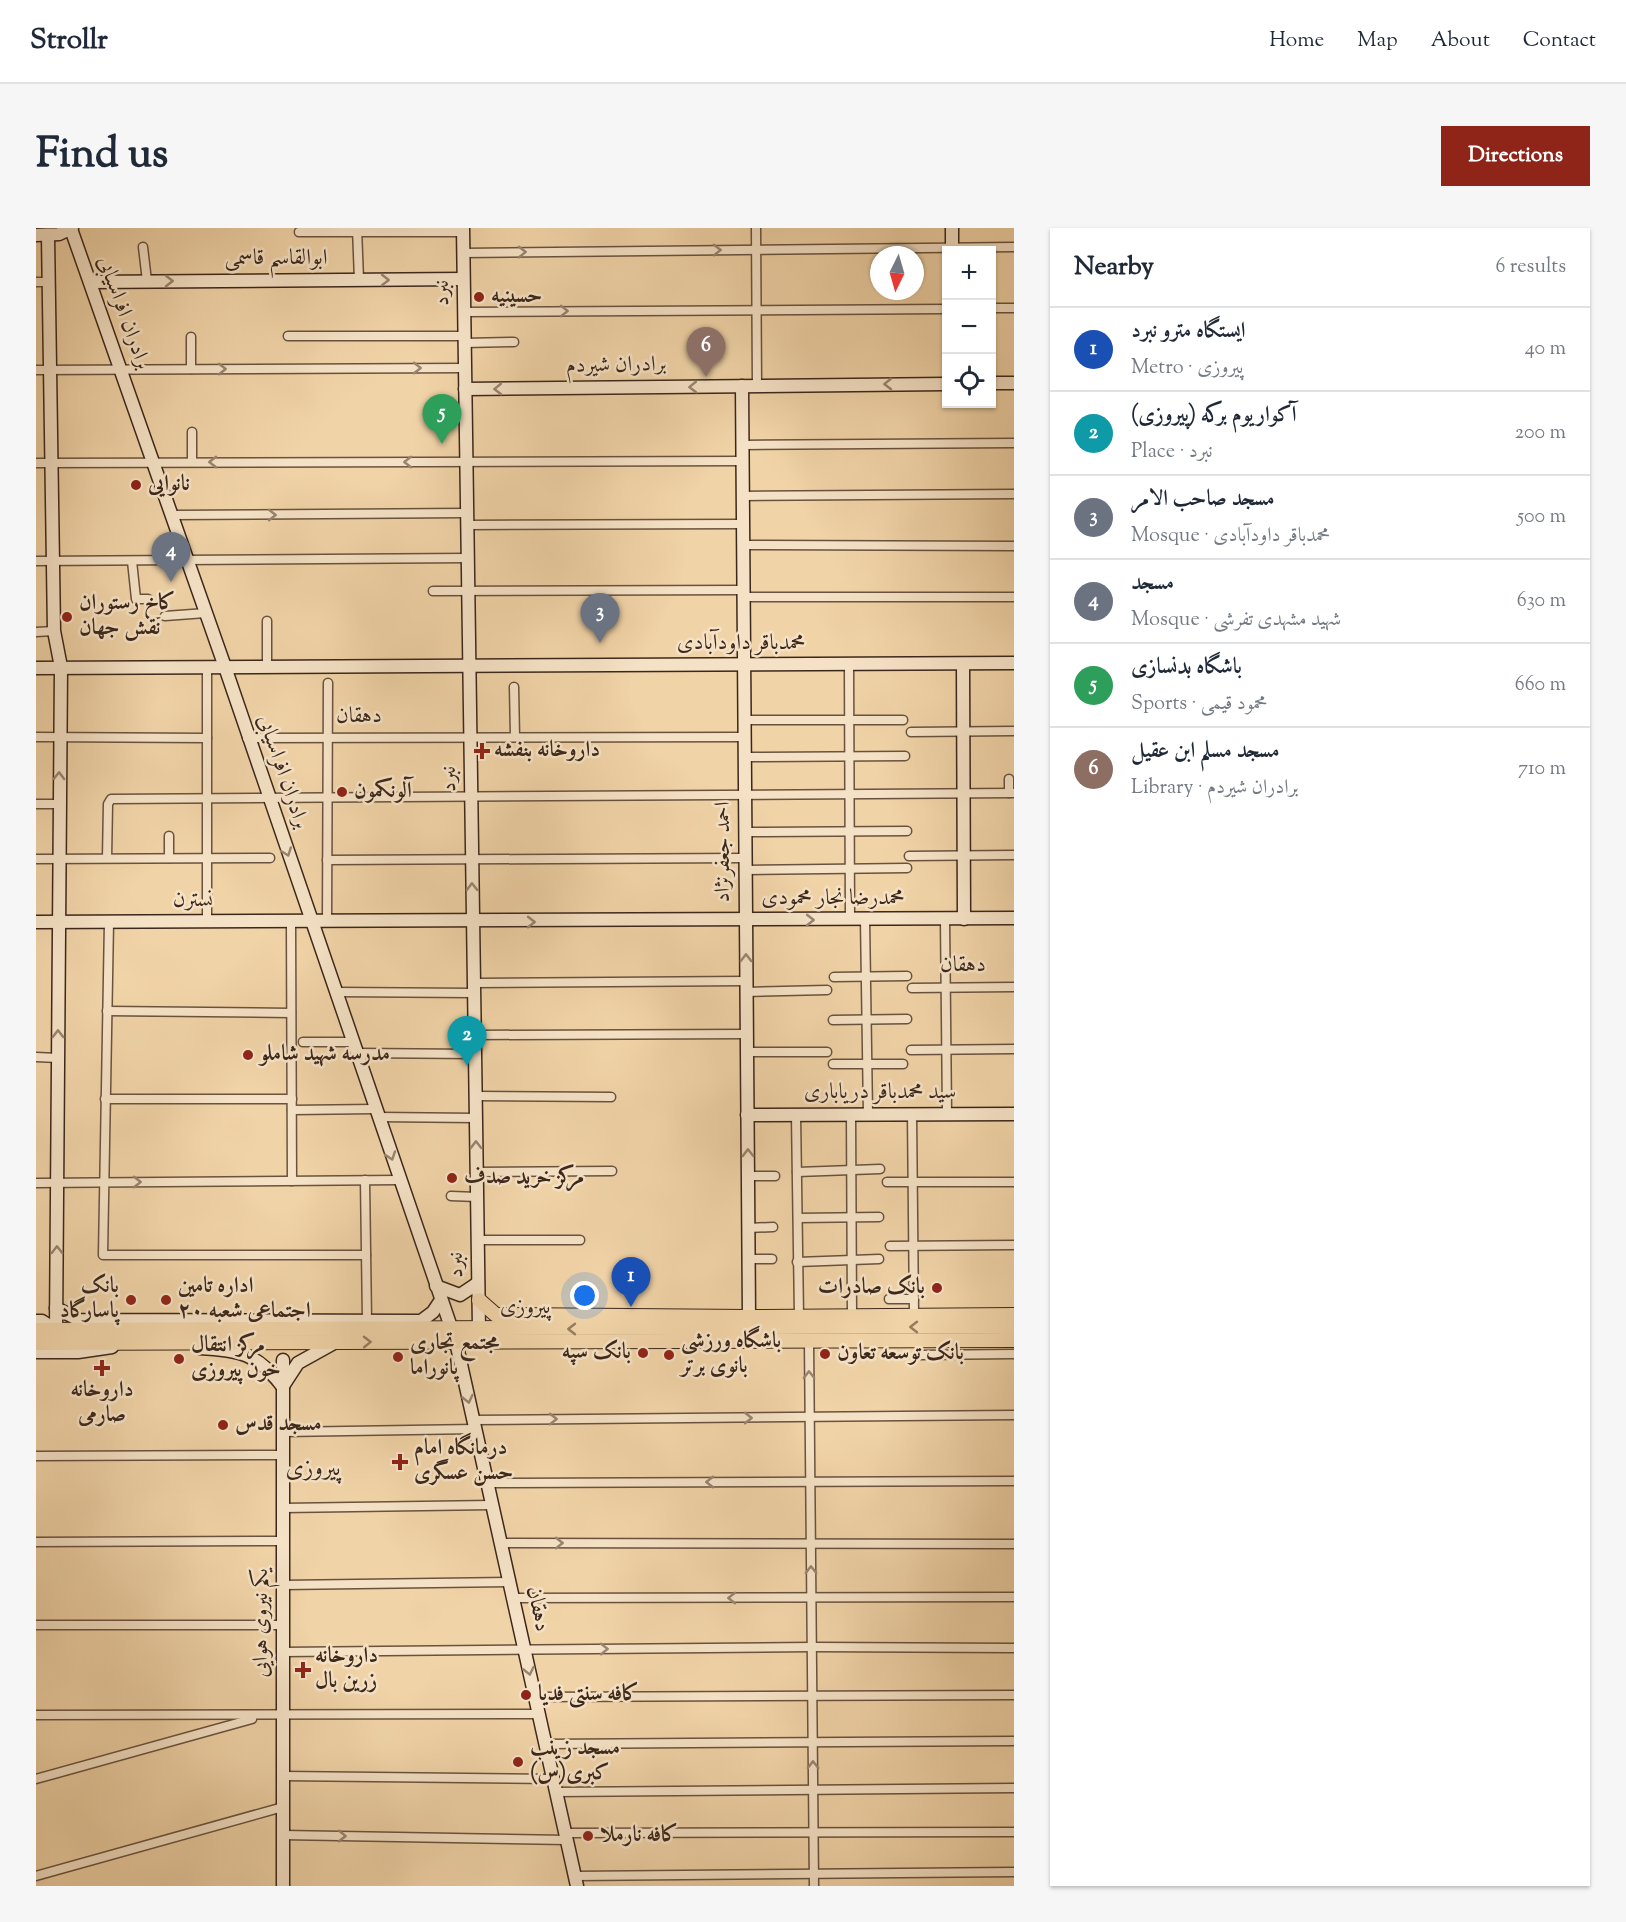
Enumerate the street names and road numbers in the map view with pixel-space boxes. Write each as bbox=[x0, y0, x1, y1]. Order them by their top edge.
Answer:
street label: ابوالقاسم قاسمی bbox=[225, 243, 327, 278]
street label: برادران افراسیابی bbox=[88, 252, 158, 374]
street label: نبرد bbox=[427, 280, 459, 306]
street label: برادران شیردم bbox=[566, 349, 667, 384]
street label: محمدباقر داودآبادی bbox=[677, 628, 805, 660]
street label: دهقان bbox=[336, 701, 382, 733]
street label: برادران افراسیابی bbox=[248, 711, 316, 833]
street label: نبرد bbox=[434, 766, 466, 792]
street label: احمد جعفرنژاد bbox=[708, 802, 740, 902]
street label: محمدرضا نجار محمودی bbox=[761, 883, 905, 915]
street label: نسترن bbox=[173, 885, 213, 917]
street label: دهقان bbox=[940, 950, 986, 982]
street label: سید محمدباقر دریاباری bbox=[804, 1077, 956, 1109]
street label: نبرد bbox=[441, 1252, 473, 1278]
street label: پیروزی bbox=[500, 1292, 552, 1324]
street label: یکم نیروی هوایی bbox=[246, 1567, 280, 1678]
street label: دهقان bbox=[517, 1583, 557, 1635]

